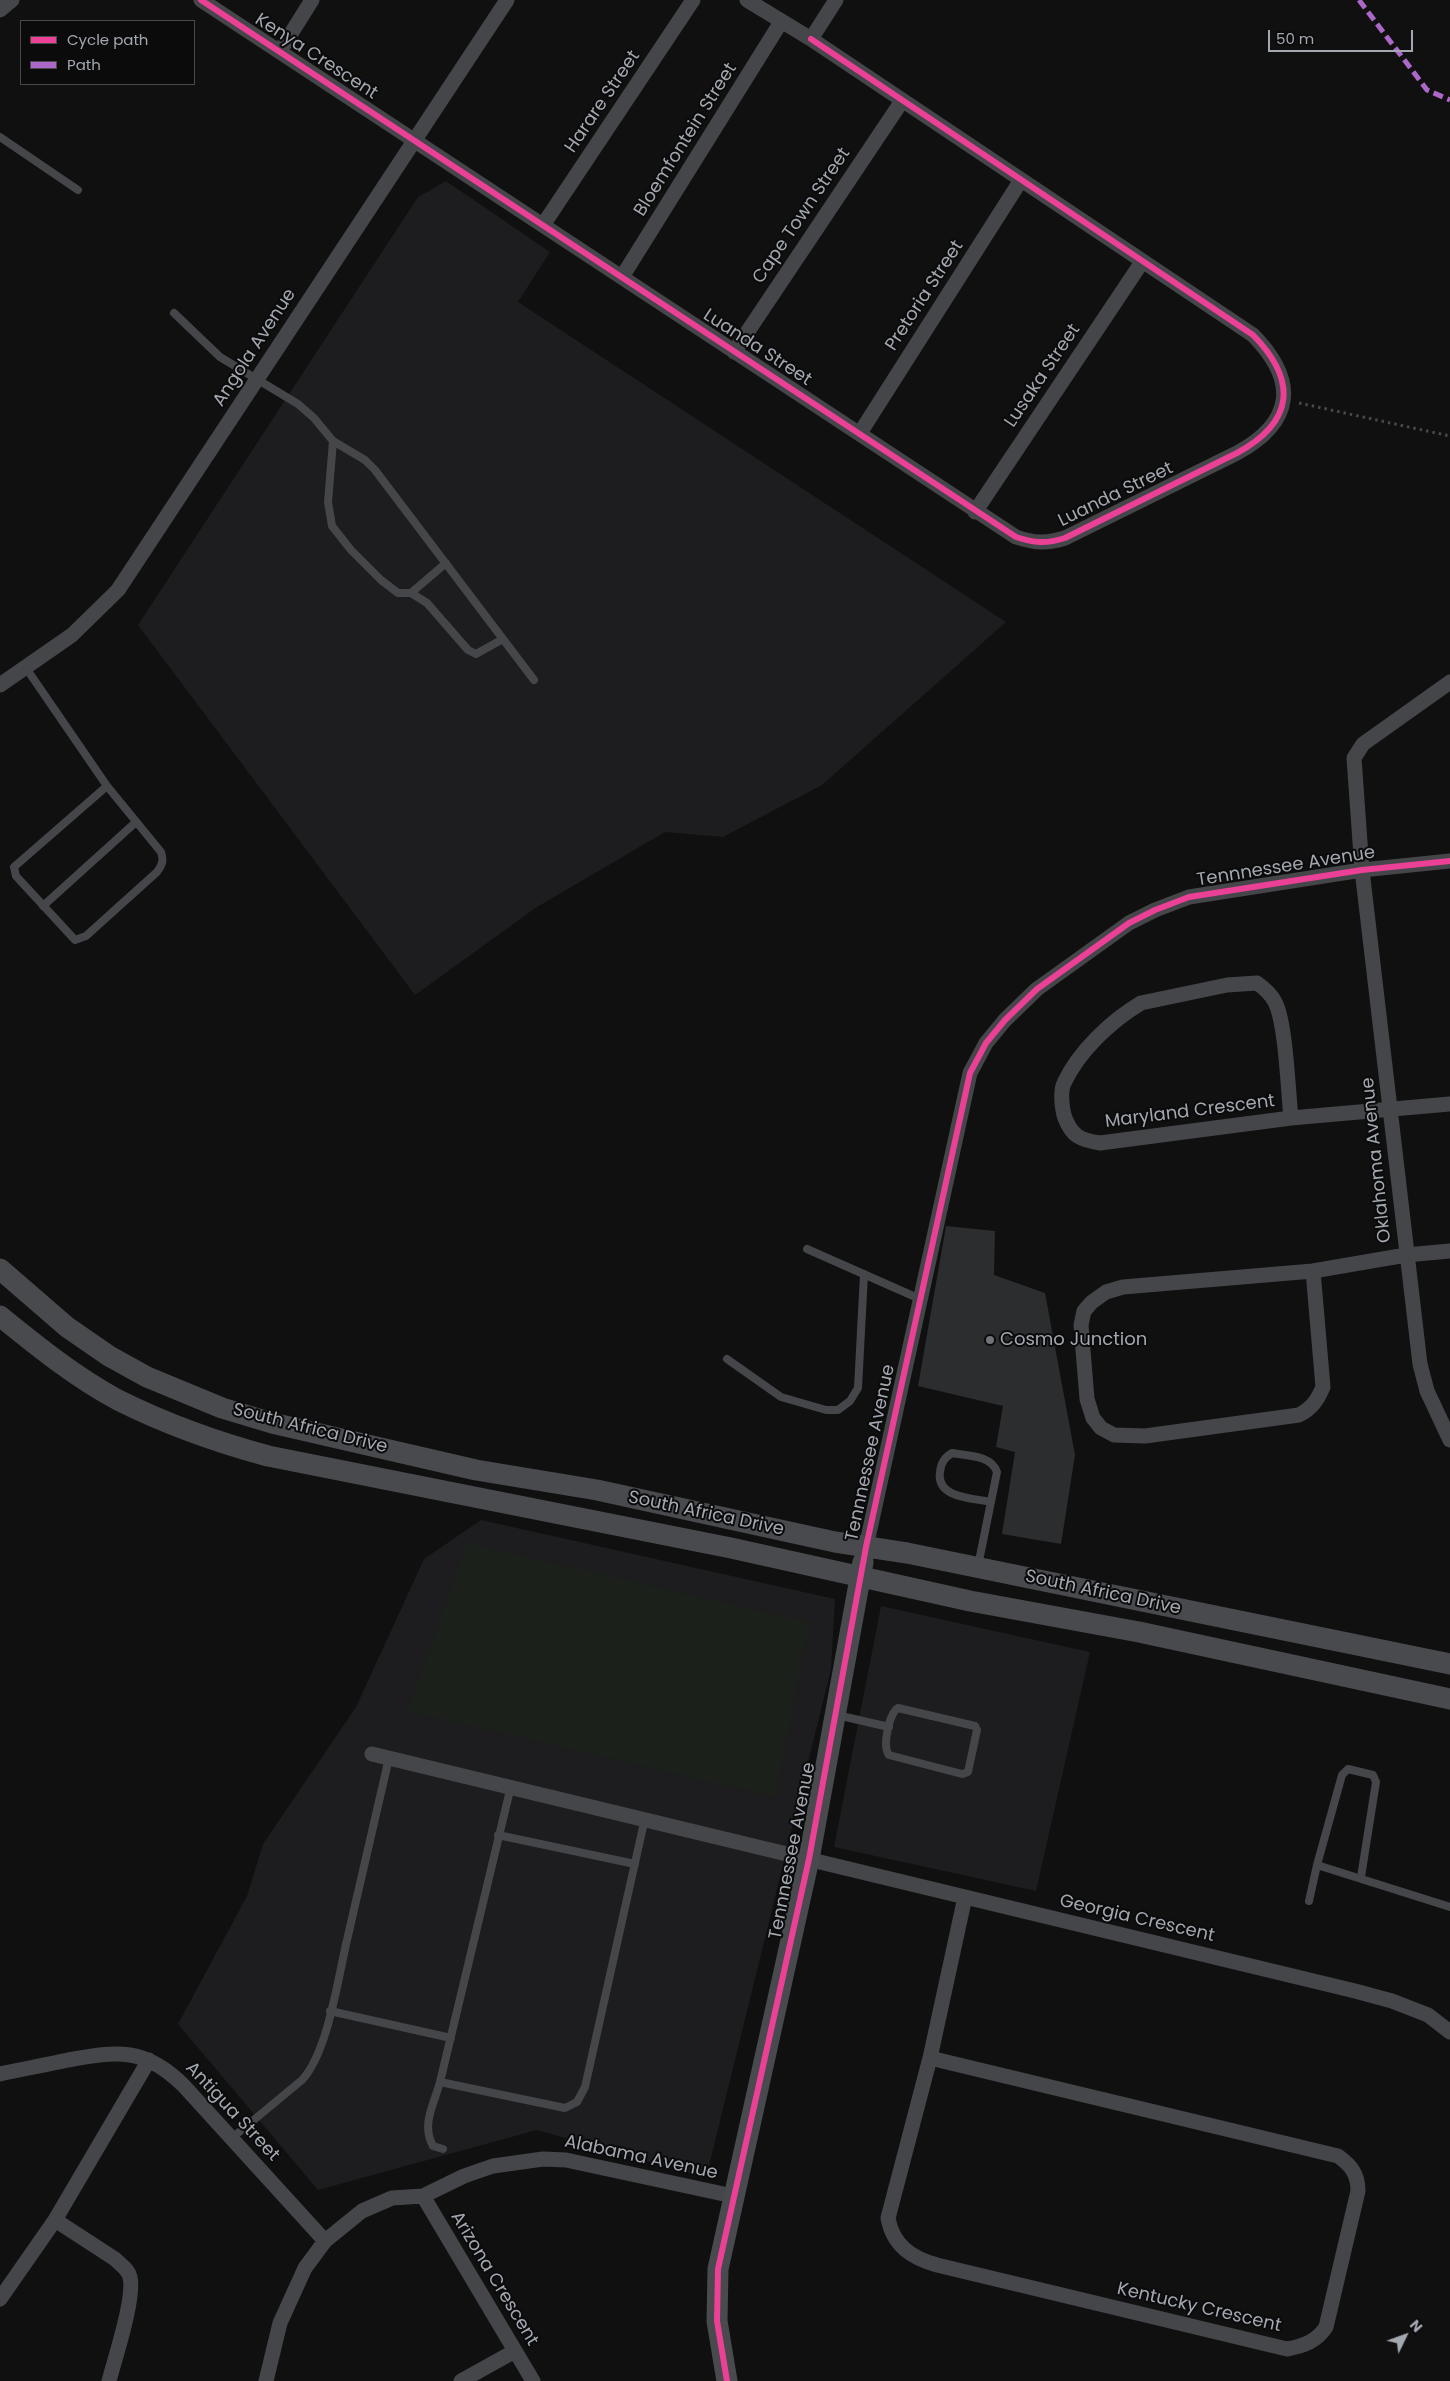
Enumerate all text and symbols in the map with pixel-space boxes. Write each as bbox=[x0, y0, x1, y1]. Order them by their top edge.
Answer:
street label: Kenya Crescent bbox=[251, 9, 381, 105]
legend bbox=[20, 20, 195, 85]
scale bar bbox=[1270, 20, 1415, 52]
text: 50 m bbox=[1276, 28, 1314, 49]
text: Cycle path bbox=[67, 29, 148, 50]
street label: Harare Street bbox=[561, 47, 645, 157]
text: Path bbox=[67, 54, 101, 75]
street label: Bloemfontein Street bbox=[630, 59, 742, 221]
street label: Cape Town Street bbox=[749, 144, 855, 288]
street label: Pretoria Street bbox=[881, 237, 969, 355]
street label: Angola Avenue bbox=[209, 285, 301, 411]
street label: Luanda Street bbox=[699, 305, 815, 391]
street label: Lusaka Street bbox=[1001, 320, 1085, 432]
street label: Luanda Street bbox=[1055, 458, 1177, 532]
street label: Tennnessee Avenue bbox=[1195, 842, 1377, 892]
street label: Oklahoma Avenue bbox=[1358, 1076, 1396, 1244]
street label: Maryland Crescent bbox=[1104, 1091, 1276, 1133]
place label: Cosmo Junction bbox=[1000, 1329, 1147, 1351]
marker: Cosmo Junction bbox=[984, 1334, 996, 1346]
street label: Tennnessee Avenue bbox=[842, 1363, 900, 1543]
street label: South Africa Drive bbox=[230, 1399, 390, 1459]
street label: South Africa Drive bbox=[626, 1487, 786, 1541]
street label: South Africa Drive bbox=[1023, 1566, 1183, 1620]
street label: Tennnessee Avenue bbox=[765, 1761, 821, 1941]
street label: Georgia Crescent bbox=[1057, 1891, 1217, 1947]
street label: Antigua Street bbox=[180, 2058, 284, 2166]
street label: Alabama Avenue bbox=[562, 2131, 720, 2185]
street label: Arizona Crescent bbox=[445, 2208, 543, 2350]
street label: Kentucky Crescent bbox=[1115, 2279, 1283, 2337]
north arrow bbox=[1380, 2311, 1430, 2361]
text: N bbox=[1405, 2315, 1427, 2337]

